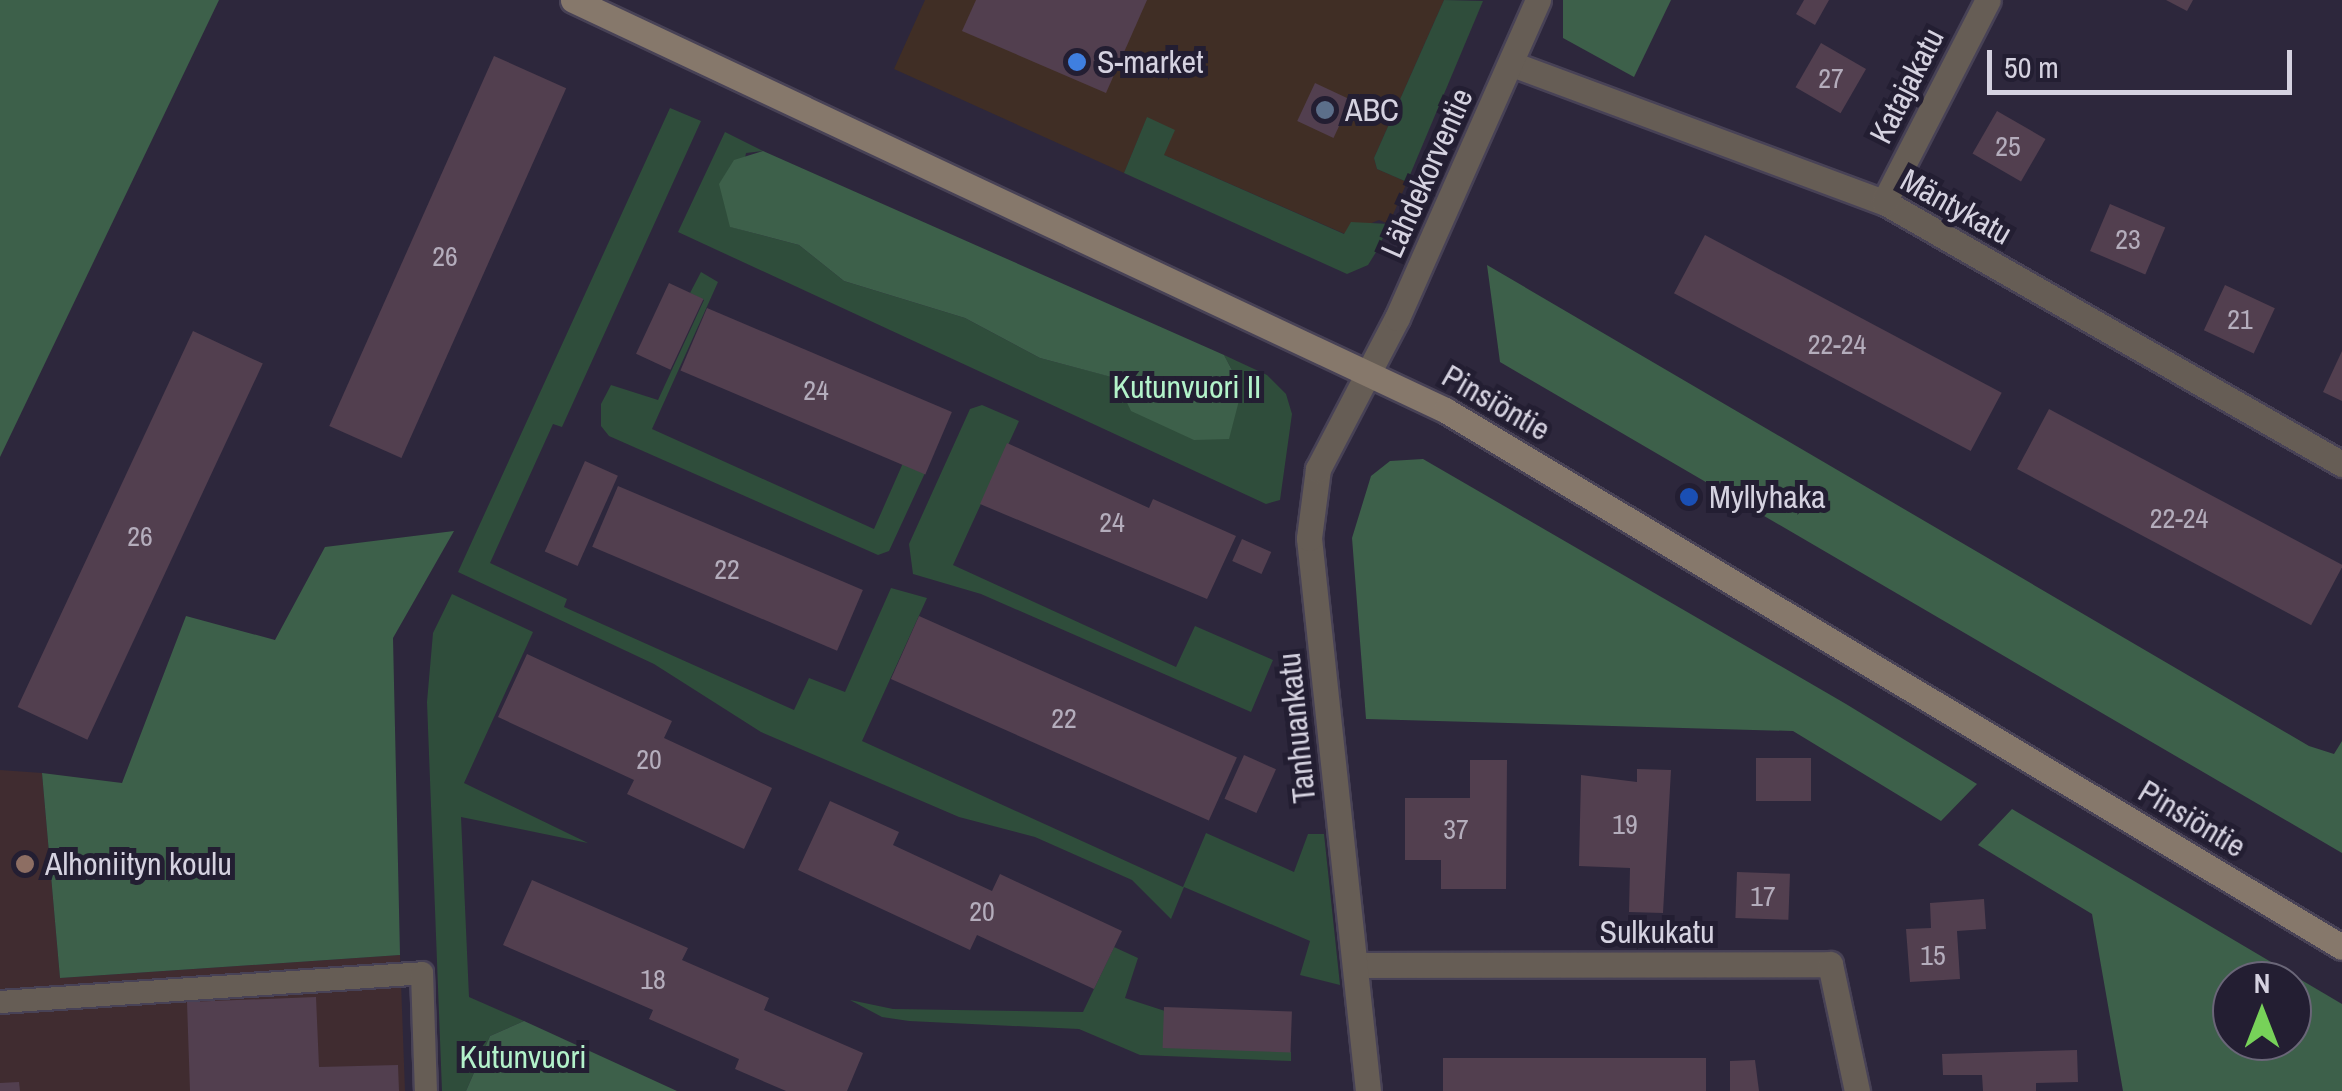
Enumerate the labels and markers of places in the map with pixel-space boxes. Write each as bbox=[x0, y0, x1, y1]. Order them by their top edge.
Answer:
place label: S-market bbox=[1097, 43, 1203, 81]
marker: S-market bbox=[1066, 51, 1088, 73]
place label: ABC bbox=[1345, 91, 1399, 129]
marker: ABC bbox=[1314, 99, 1336, 121]
place label: Myllyhaka bbox=[1709, 478, 1826, 516]
marker: Myllyhaka bbox=[1678, 486, 1700, 508]
place label: Alhoniityn koulu bbox=[45, 845, 232, 883]
marker: Alhoniityn koulu bbox=[14, 853, 36, 875]

